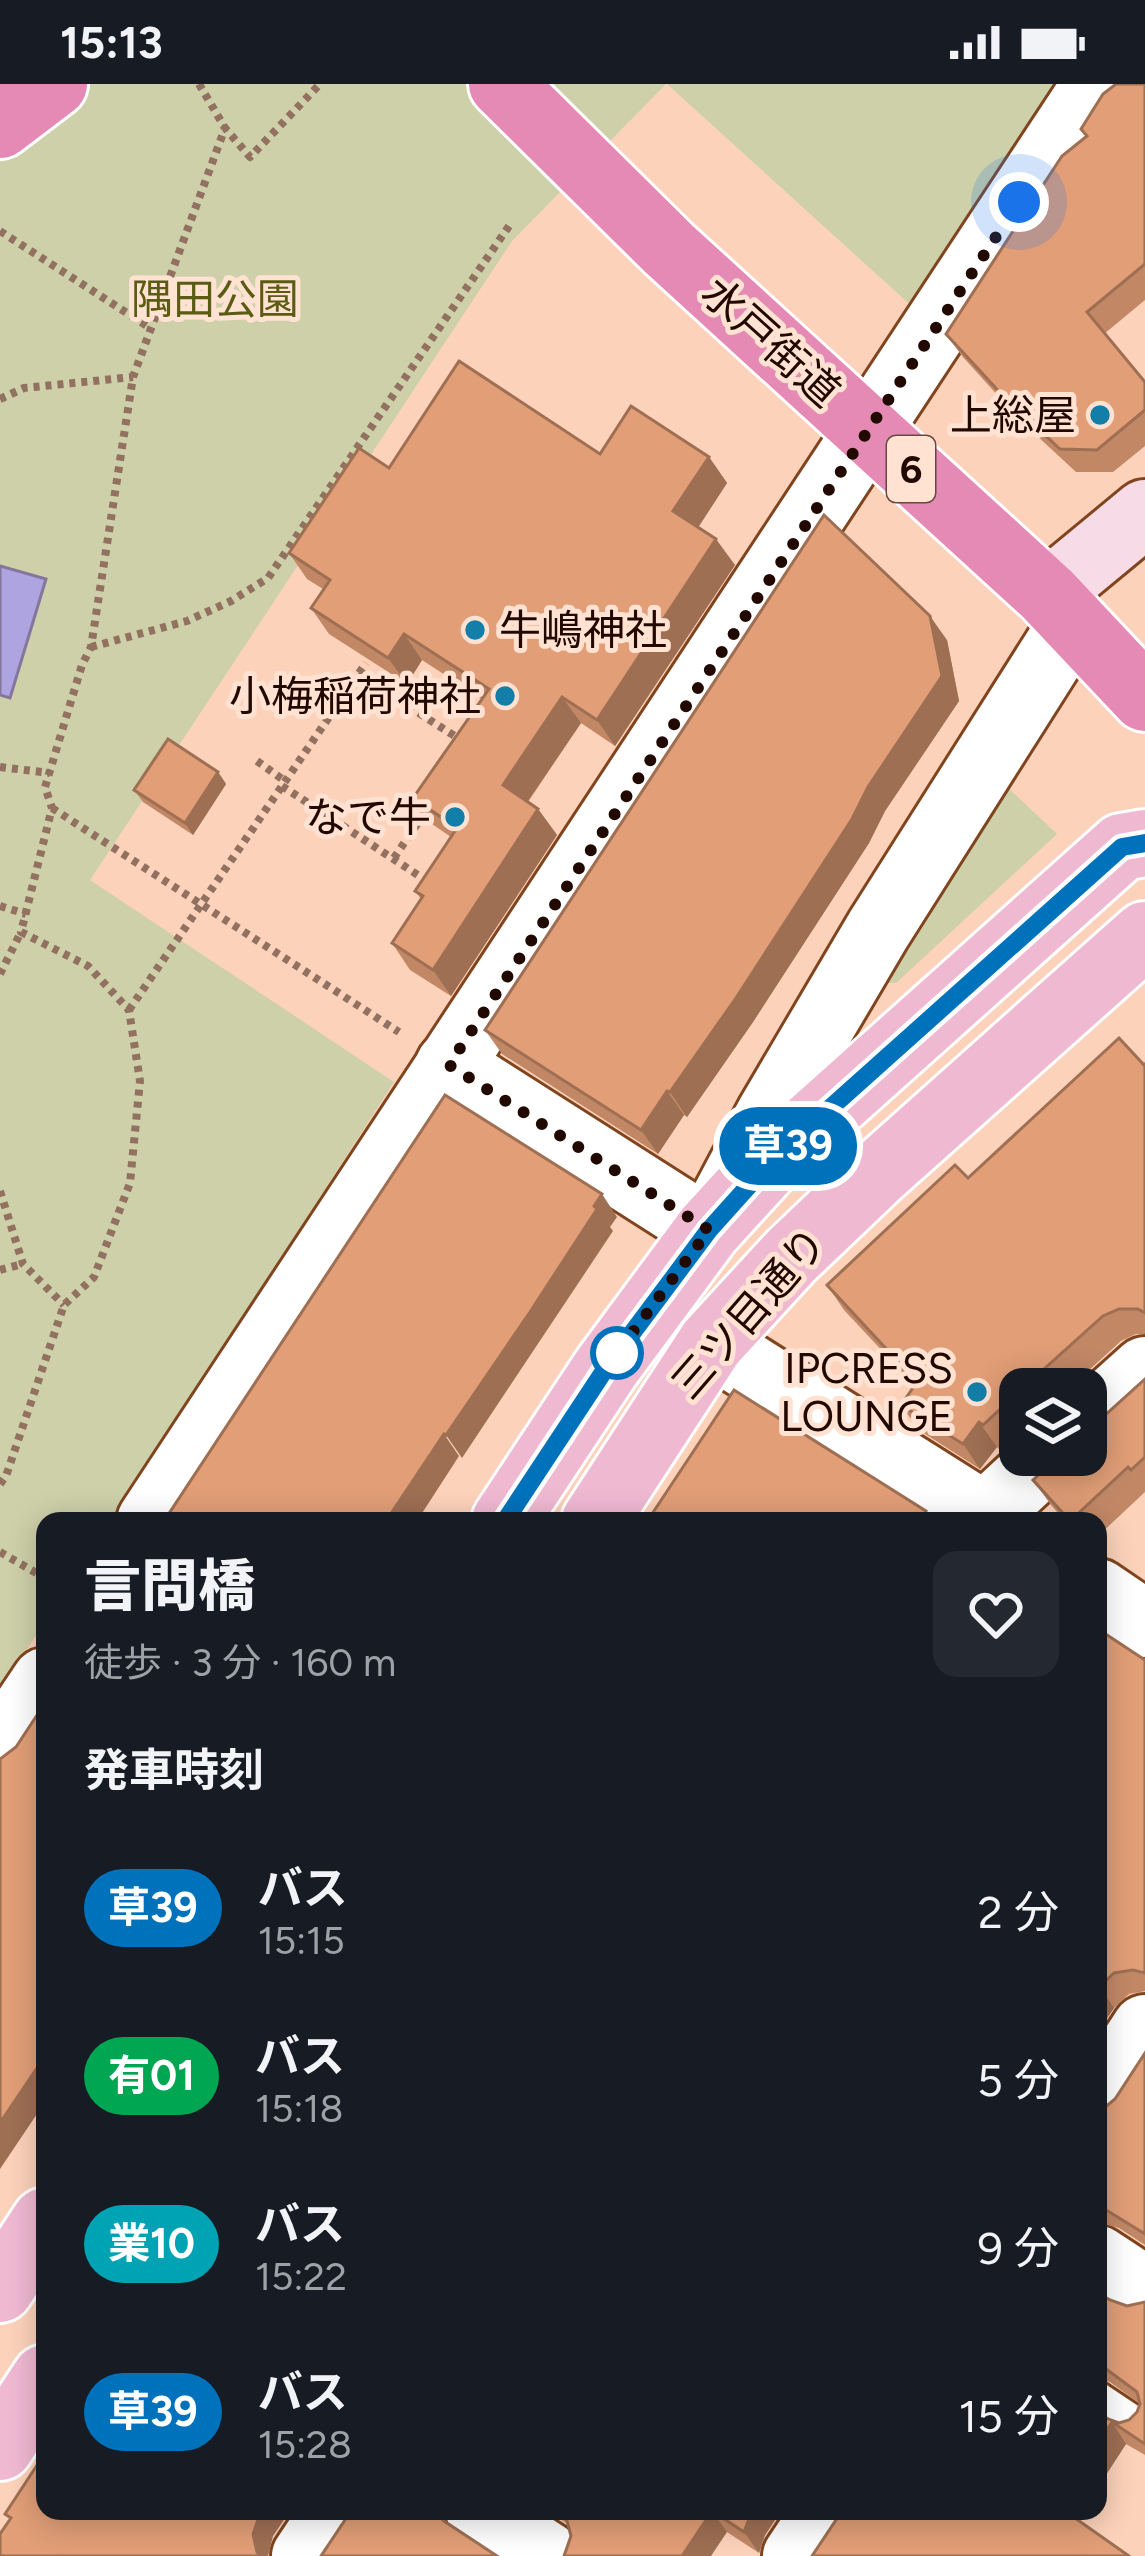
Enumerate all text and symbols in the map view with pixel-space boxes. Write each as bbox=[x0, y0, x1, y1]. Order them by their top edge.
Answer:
text: 15:13 bbox=[60, 15, 163, 69]
your location bbox=[989, 172, 1049, 232]
street label: 水戸街道 bbox=[692, 267, 850, 417]
park label: 隅田公園 bbox=[131, 274, 299, 325]
place label: 上総屋 bbox=[950, 390, 1076, 441]
marker: 上総屋 bbox=[1087, 402, 1113, 428]
road number: 6 bbox=[887, 436, 935, 502]
place label: 牛嶋神社 bbox=[499, 605, 667, 656]
marker: 牛嶋神社 bbox=[462, 617, 488, 643]
place label: 小梅稲荷神社 bbox=[229, 671, 481, 722]
marker: 小梅稲荷神社 bbox=[492, 683, 518, 709]
place label: なで牛 bbox=[305, 792, 431, 843]
marker: なで牛 bbox=[442, 804, 468, 830]
line badge: 草39 bbox=[719, 1107, 857, 1185]
text: 草39 bbox=[743, 1120, 833, 1171]
street label: 三ツ目通り bbox=[661, 1217, 837, 1409]
unlabelled marker bbox=[592, 1328, 642, 1378]
place label: IPCRESS LOUNGE bbox=[780, 1343, 953, 1442]
map controls bbox=[999, 1368, 1107, 1476]
button: layers bbox=[999, 1368, 1107, 1476]
marker: IPCRESS LOUNGE bbox=[964, 1379, 990, 1405]
button: heart bbox=[933, 1551, 1059, 1677]
text: 言問橋 bbox=[84, 1552, 255, 1620]
text: 徒歩 · 3 分 · 160 m bbox=[84, 1639, 396, 1686]
text: 発車時刻 bbox=[84, 1743, 264, 1797]
text: バス bbox=[258, 1861, 348, 1915]
text: 草39 bbox=[108, 1882, 198, 1933]
text: 2 分 bbox=[978, 1885, 1059, 1939]
text: 15:15 bbox=[258, 1917, 345, 1964]
text: バス bbox=[255, 2029, 345, 2083]
text: 有01 bbox=[108, 2050, 195, 2101]
text: 5 分 bbox=[977, 2053, 1059, 2107]
text: 15:18 bbox=[255, 2085, 343, 2132]
text: バス bbox=[255, 2197, 345, 2251]
text: 業10 bbox=[108, 2218, 195, 2269]
text: 9 分 bbox=[977, 2221, 1059, 2275]
text: 15:22 bbox=[255, 2253, 347, 2300]
text: バス bbox=[258, 2365, 348, 2419]
text: 草39 bbox=[108, 2386, 198, 2437]
text: 15 分 bbox=[958, 2389, 1059, 2443]
text: 15:28 bbox=[258, 2421, 352, 2468]

